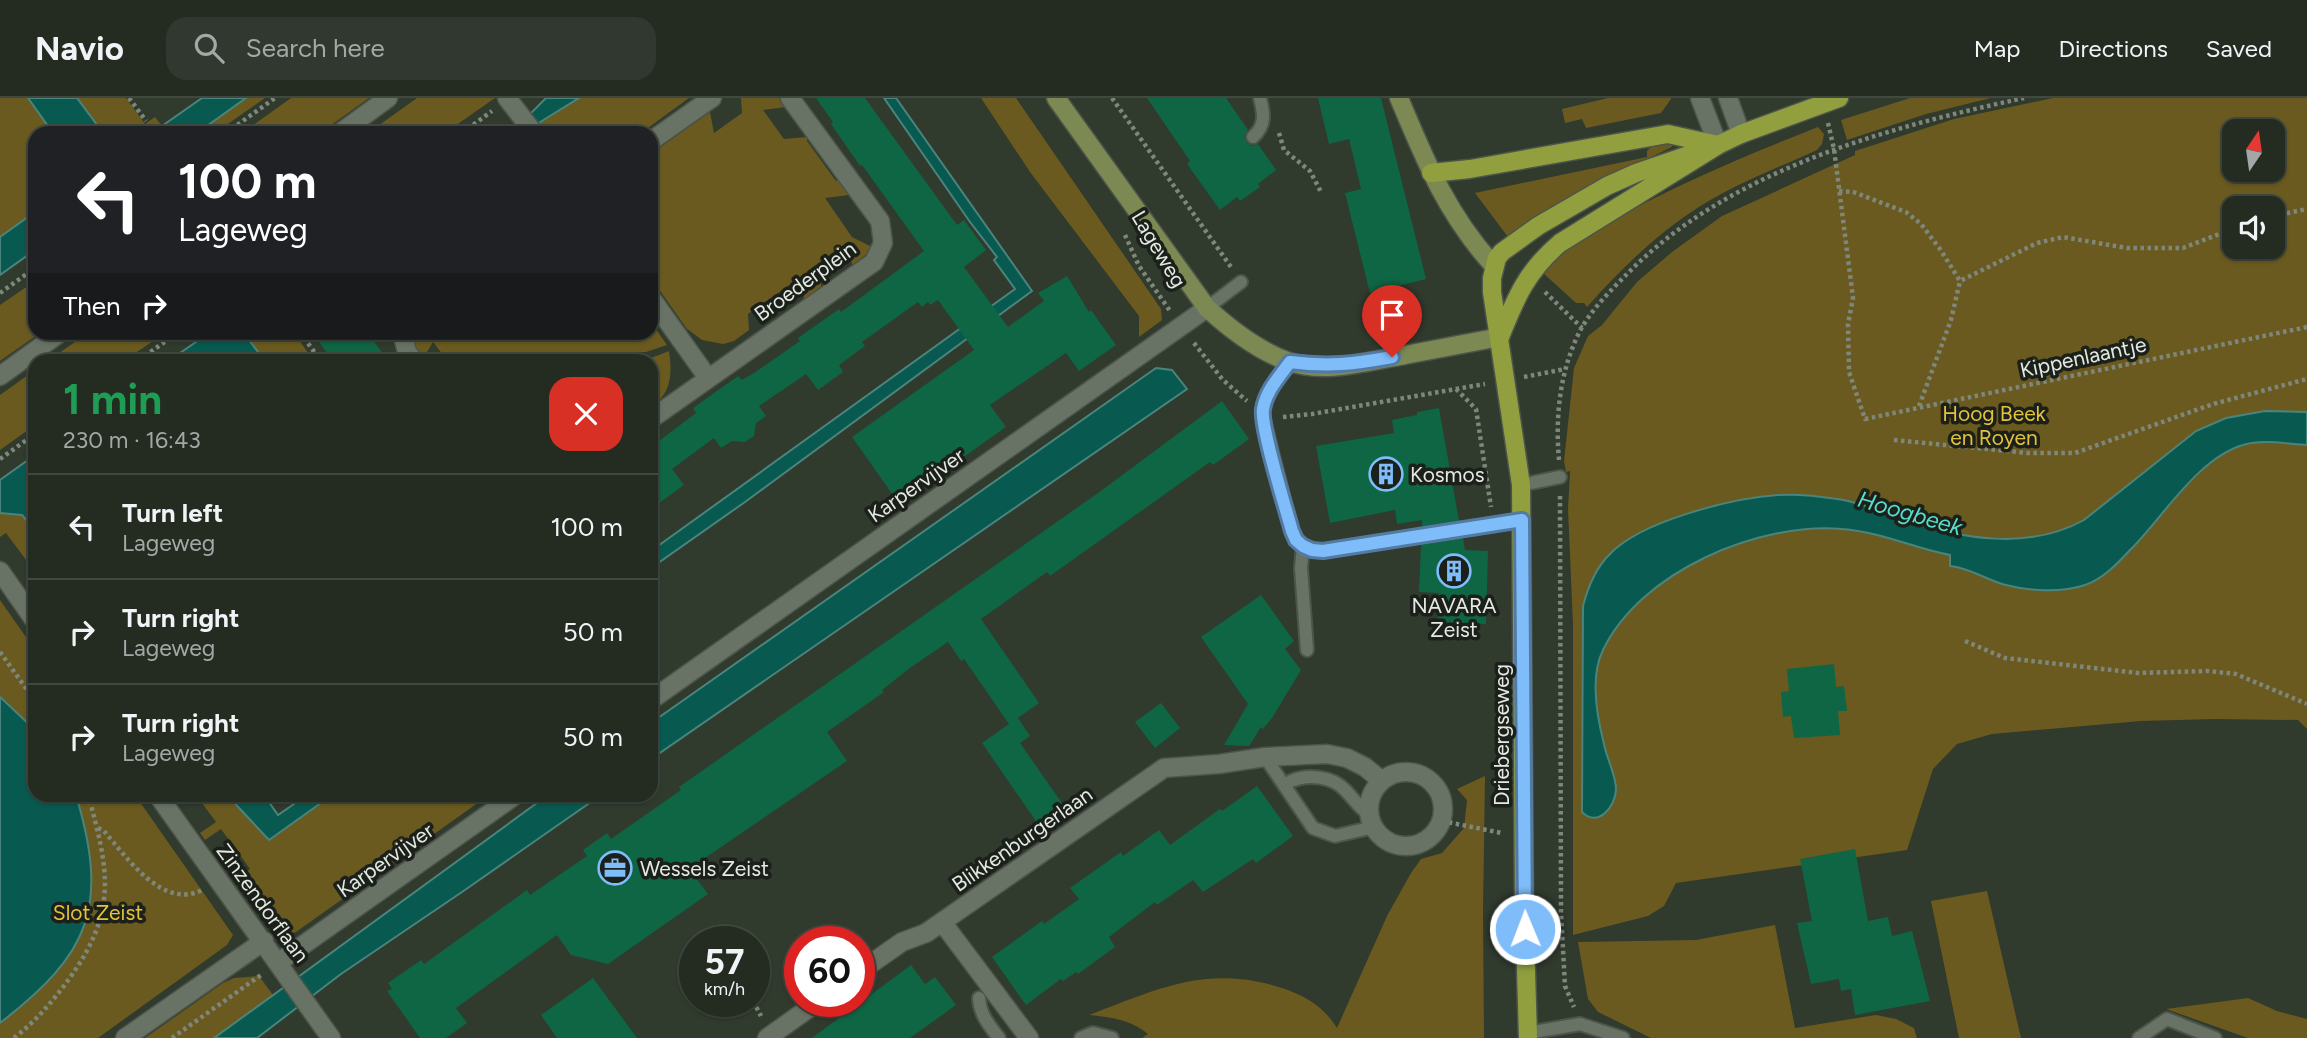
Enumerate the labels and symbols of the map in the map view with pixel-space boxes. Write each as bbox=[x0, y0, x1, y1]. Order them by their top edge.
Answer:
north arrow bbox=[2222, 119, 2286, 182]
street label: Lageweg bbox=[1126, 206, 1192, 292]
street label: Broederplein bbox=[749, 236, 861, 326]
pin bbox=[1362, 285, 1422, 357]
street label: Kippenlaantje bbox=[2018, 331, 2148, 383]
park label: Hoog Beek en Royen bbox=[1942, 401, 2047, 450]
street label: Karpervijver bbox=[863, 443, 969, 527]
building icon: Kosmos bbox=[1367, 455, 1405, 493]
place label: Kosmos bbox=[1410, 462, 1484, 487]
water label: Hoogbeek bbox=[1855, 485, 1966, 541]
building icon: NAVARA Zeist bbox=[1435, 552, 1473, 590]
place label: NAVARA Zeist bbox=[1412, 593, 1496, 642]
street label: Driebergseweg bbox=[1489, 664, 1514, 806]
street label: Blikkenburgerlaan bbox=[947, 781, 1097, 897]
street label: Karpervijver bbox=[332, 818, 438, 902]
street label: Zinzendorflaan bbox=[212, 839, 314, 967]
office icon: Wessels Zeist bbox=[596, 849, 634, 887]
place label: Wessels Zeist bbox=[640, 856, 769, 881]
position arrow bbox=[1488, 892, 1562, 966]
park label: Slot Zeist bbox=[53, 900, 143, 925]
speed limit sign: 60 bbox=[784, 926, 875, 1017]

